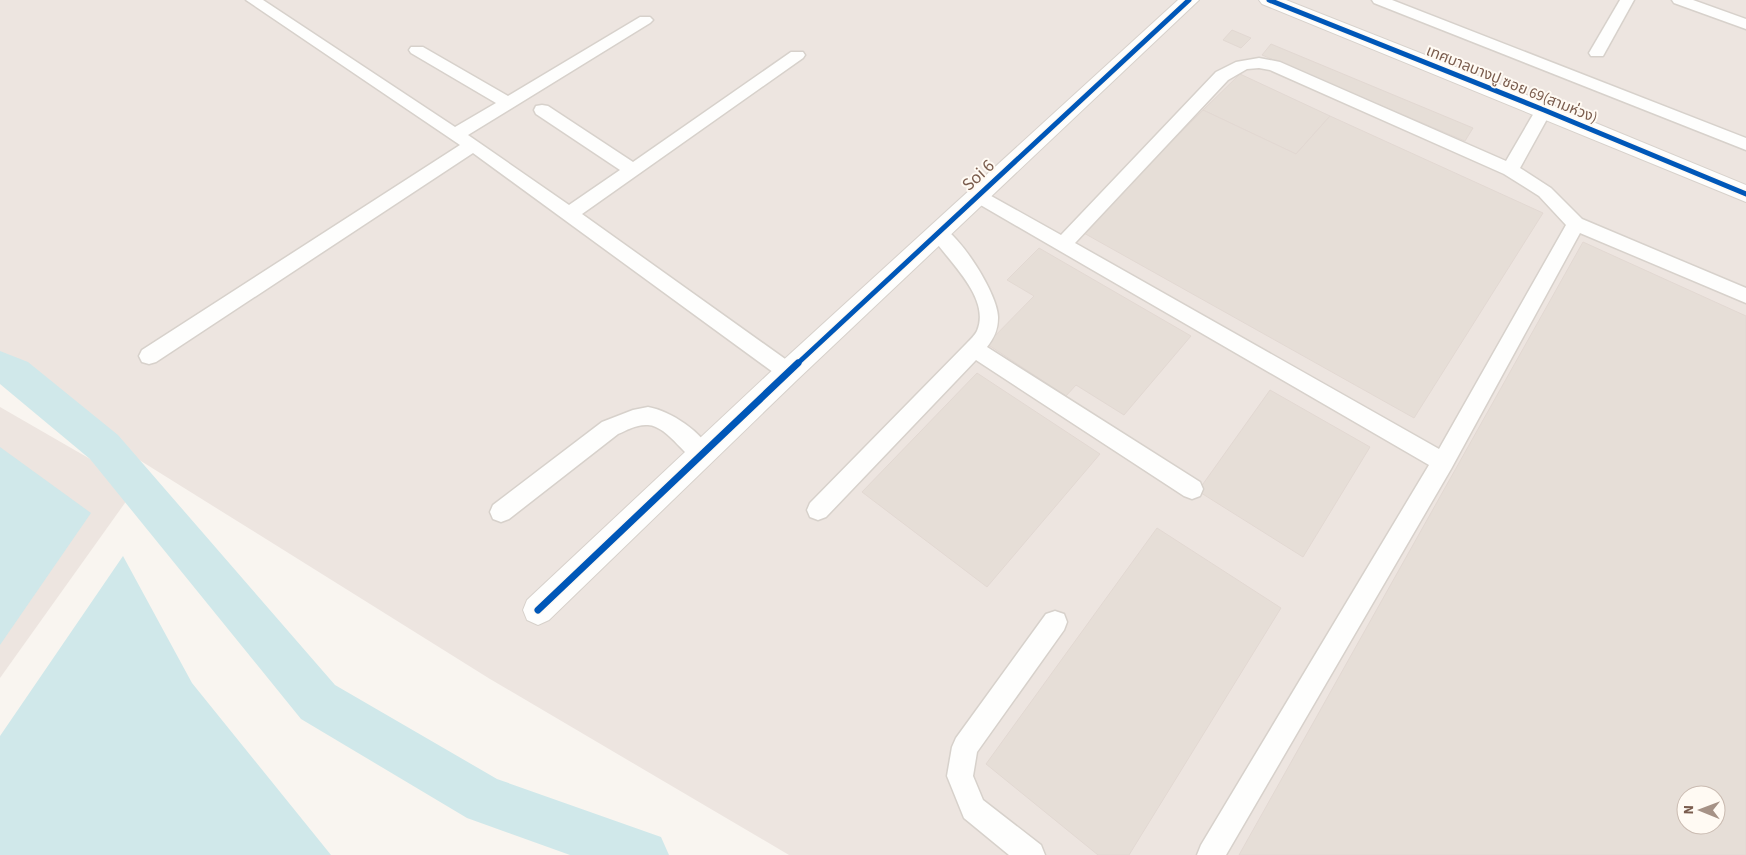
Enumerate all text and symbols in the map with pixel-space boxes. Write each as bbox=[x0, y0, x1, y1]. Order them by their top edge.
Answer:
street label: เทศบาลบางปู ซอย 69(สามห่วง) bbox=[1423, 40, 1601, 128]
street label: Soi 6 bbox=[957, 154, 1000, 197]
north arrow bbox=[1676, 785, 1726, 835]
text: N bbox=[1679, 805, 1699, 815]

